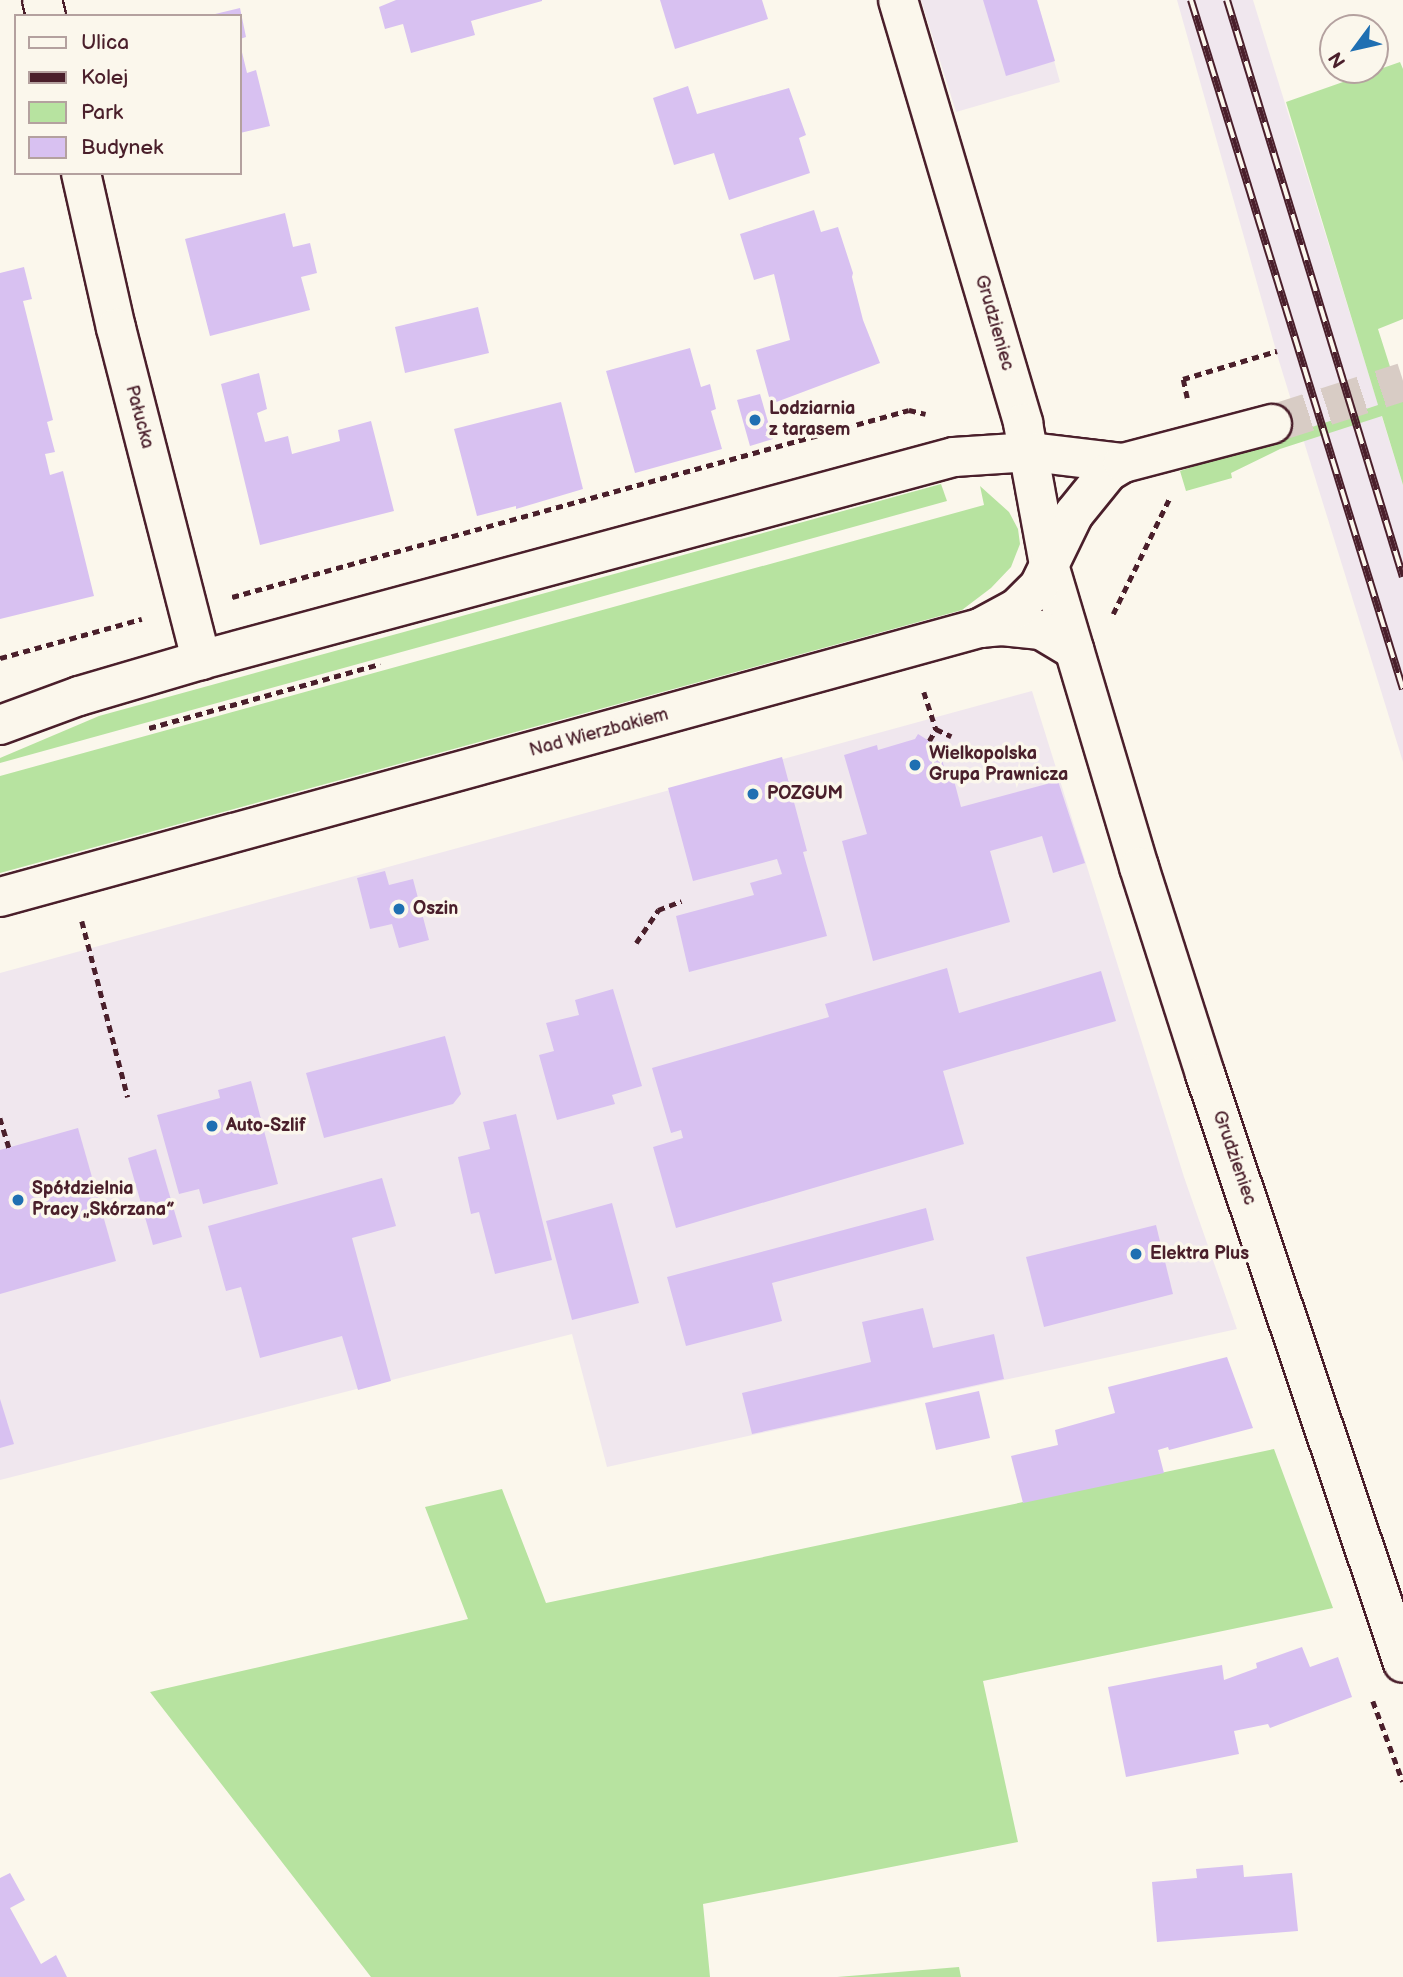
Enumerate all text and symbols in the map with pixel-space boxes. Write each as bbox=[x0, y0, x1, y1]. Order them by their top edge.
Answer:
legend bbox=[14, 14, 242, 175]
north arrow bbox=[1319, 14, 1389, 84]
text: Ulica bbox=[81, 30, 129, 55]
text: N bbox=[1324, 47, 1351, 72]
text: Kolej bbox=[81, 65, 128, 90]
text: Park bbox=[81, 100, 123, 125]
text: Budynek bbox=[81, 135, 163, 160]
street label: Grudzieniec bbox=[970, 273, 1018, 373]
street label: Pałucka bbox=[120, 383, 158, 451]
place label: Lodziarnia z tarasem bbox=[769, 399, 855, 442]
marker: Lodziarnia z tarasem bbox=[747, 412, 763, 428]
street label: Nad Wierzbakiem bbox=[527, 704, 671, 762]
place label: Wielkopolska Grupa Prawnicza bbox=[929, 744, 1068, 786]
marker: Wielkopolska Grupa Prawnicza bbox=[907, 757, 923, 773]
place label: POZGUM bbox=[767, 783, 843, 805]
marker: POZGUM bbox=[745, 786, 761, 802]
place label: Oszin bbox=[413, 898, 458, 920]
marker: Oszin bbox=[391, 901, 407, 917]
street label: Grudzieniec bbox=[1208, 1108, 1260, 1208]
place label: Auto-Szlif bbox=[226, 1115, 306, 1137]
marker: Auto-Szlif bbox=[204, 1118, 220, 1134]
place label: Spółdzielnia Pracy „Skórzana” bbox=[32, 1179, 175, 1222]
marker: Spółdzielnia Pracy „Skórzana” bbox=[10, 1192, 26, 1208]
place label: Elektra Plus bbox=[1150, 1243, 1249, 1265]
marker: Elektra Plus bbox=[1128, 1246, 1144, 1262]

